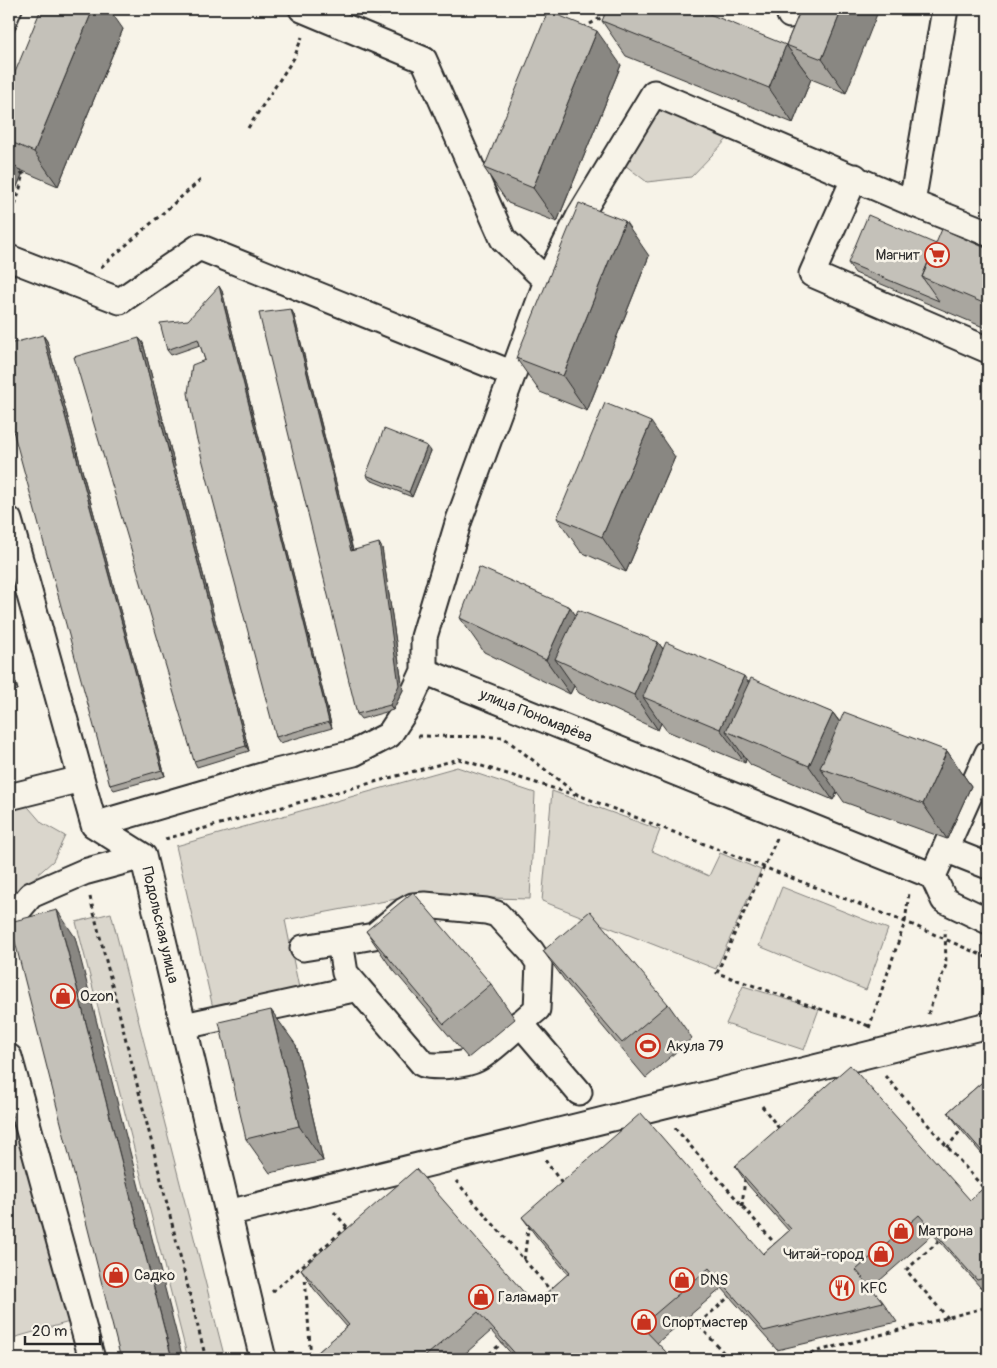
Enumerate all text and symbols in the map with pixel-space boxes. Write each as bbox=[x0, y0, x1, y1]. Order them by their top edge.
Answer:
supermarket icon: Магнит bbox=[924, 242, 950, 268]
place label: Магнит bbox=[875, 246, 920, 265]
street label: улица Пономарёва bbox=[476, 684, 595, 747]
street label: Подольская улица bbox=[137, 865, 183, 985]
shop icon: Ozon bbox=[50, 983, 76, 1009]
place label: Ozon bbox=[80, 987, 114, 1006]
sports icon: Акула 79 bbox=[635, 1033, 661, 1059]
place label: Акула 79 bbox=[666, 1037, 724, 1056]
shop icon: Матрона bbox=[888, 1218, 914, 1244]
place label: Матрона bbox=[918, 1222, 973, 1241]
shop icon: Читай-город bbox=[868, 1241, 894, 1267]
place label: Читай-город bbox=[783, 1245, 864, 1264]
shop icon: Садко bbox=[103, 1262, 129, 1288]
place label: Садко bbox=[134, 1266, 175, 1285]
shop icon: DNS bbox=[669, 1267, 695, 1293]
place label: DNS bbox=[700, 1271, 728, 1290]
restaurant icon: KFC bbox=[829, 1275, 855, 1301]
place label: KFC bbox=[860, 1279, 887, 1298]
shop icon: Галамарт bbox=[468, 1284, 494, 1310]
place label: Галамарт bbox=[498, 1288, 559, 1307]
shop icon: Спортмастер bbox=[631, 1309, 657, 1335]
scale bar bbox=[25, 1313, 100, 1345]
place label: Спортмастер bbox=[662, 1313, 748, 1332]
text: 20 m bbox=[32, 1322, 67, 1341]

